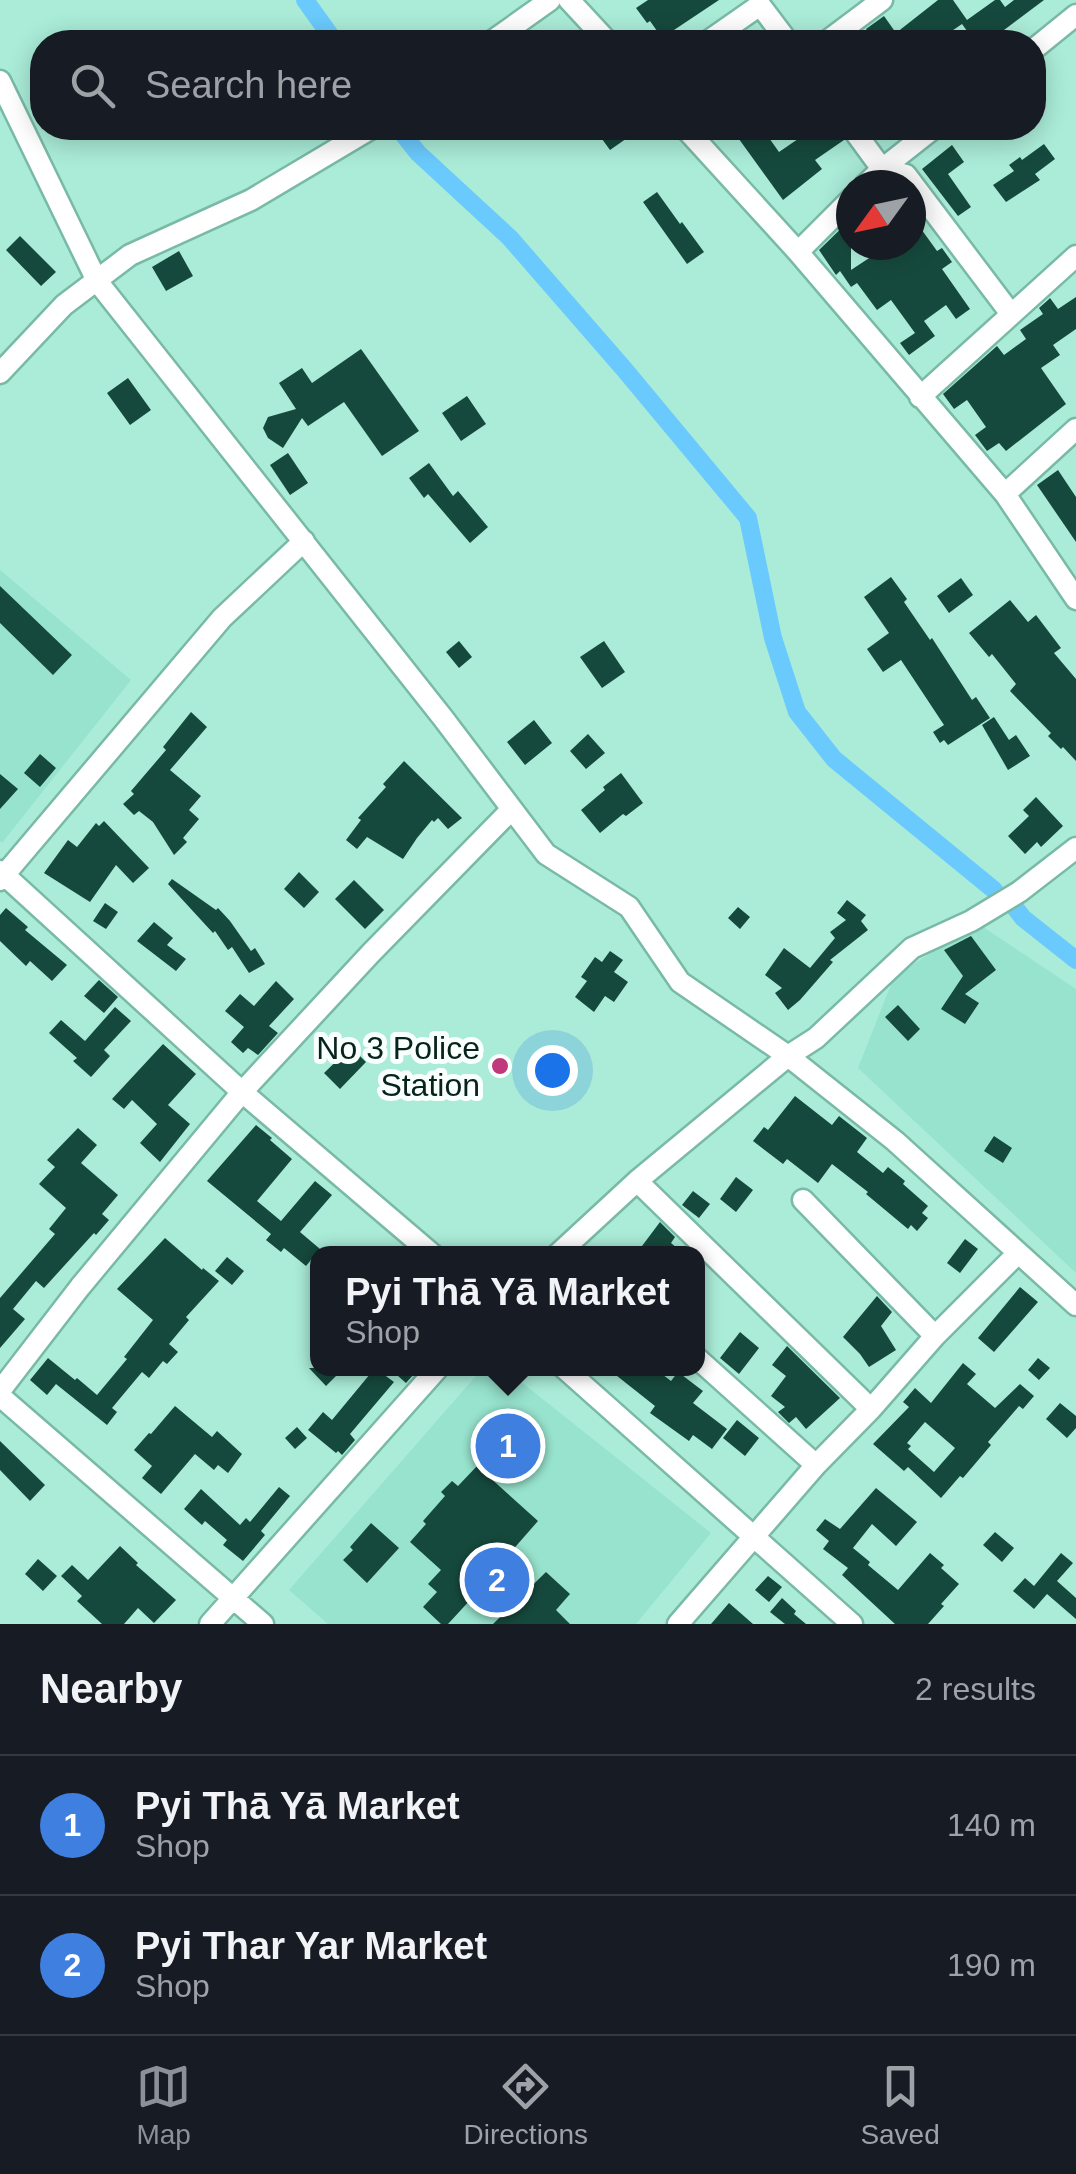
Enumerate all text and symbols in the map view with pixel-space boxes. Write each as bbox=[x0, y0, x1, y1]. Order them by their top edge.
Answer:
search box bbox=[30, 30, 1046, 140]
icon: search bbox=[65, 58, 120, 113]
text: Search here bbox=[145, 64, 352, 106]
north arrow bbox=[836, 170, 926, 260]
place label: No 3 Police Station bbox=[316, 1030, 480, 1103]
your location bbox=[527, 1045, 578, 1096]
marker: No 3 Police Station bbox=[489, 1055, 511, 1077]
popup bbox=[310, 1246, 705, 1376]
text: Pyi Thā Yā Market bbox=[345, 1271, 670, 1313]
text: Shop bbox=[345, 1314, 420, 1350]
pin: 1 bbox=[476, 1408, 540, 1484]
pin: 2 bbox=[464, 1542, 530, 1618]
text: Nearby bbox=[40, 1665, 182, 1712]
text: 2 results bbox=[915, 1671, 1036, 1707]
text: Pyi Thā Yā Market bbox=[135, 1785, 460, 1827]
text: 1 bbox=[64, 1807, 81, 1843]
text: 140 m bbox=[947, 1807, 1036, 1843]
text: Shop bbox=[135, 1828, 210, 1864]
text: Pyi Thar Yar Market bbox=[135, 1925, 487, 1967]
text: 2 bbox=[64, 1947, 81, 1983]
text: 190 m bbox=[947, 1947, 1036, 1983]
text: Shop bbox=[135, 1968, 210, 2004]
tab: Map bbox=[136, 2059, 191, 2151]
tab: Directions bbox=[464, 2059, 588, 2151]
tab: Saved bbox=[860, 2059, 940, 2151]

